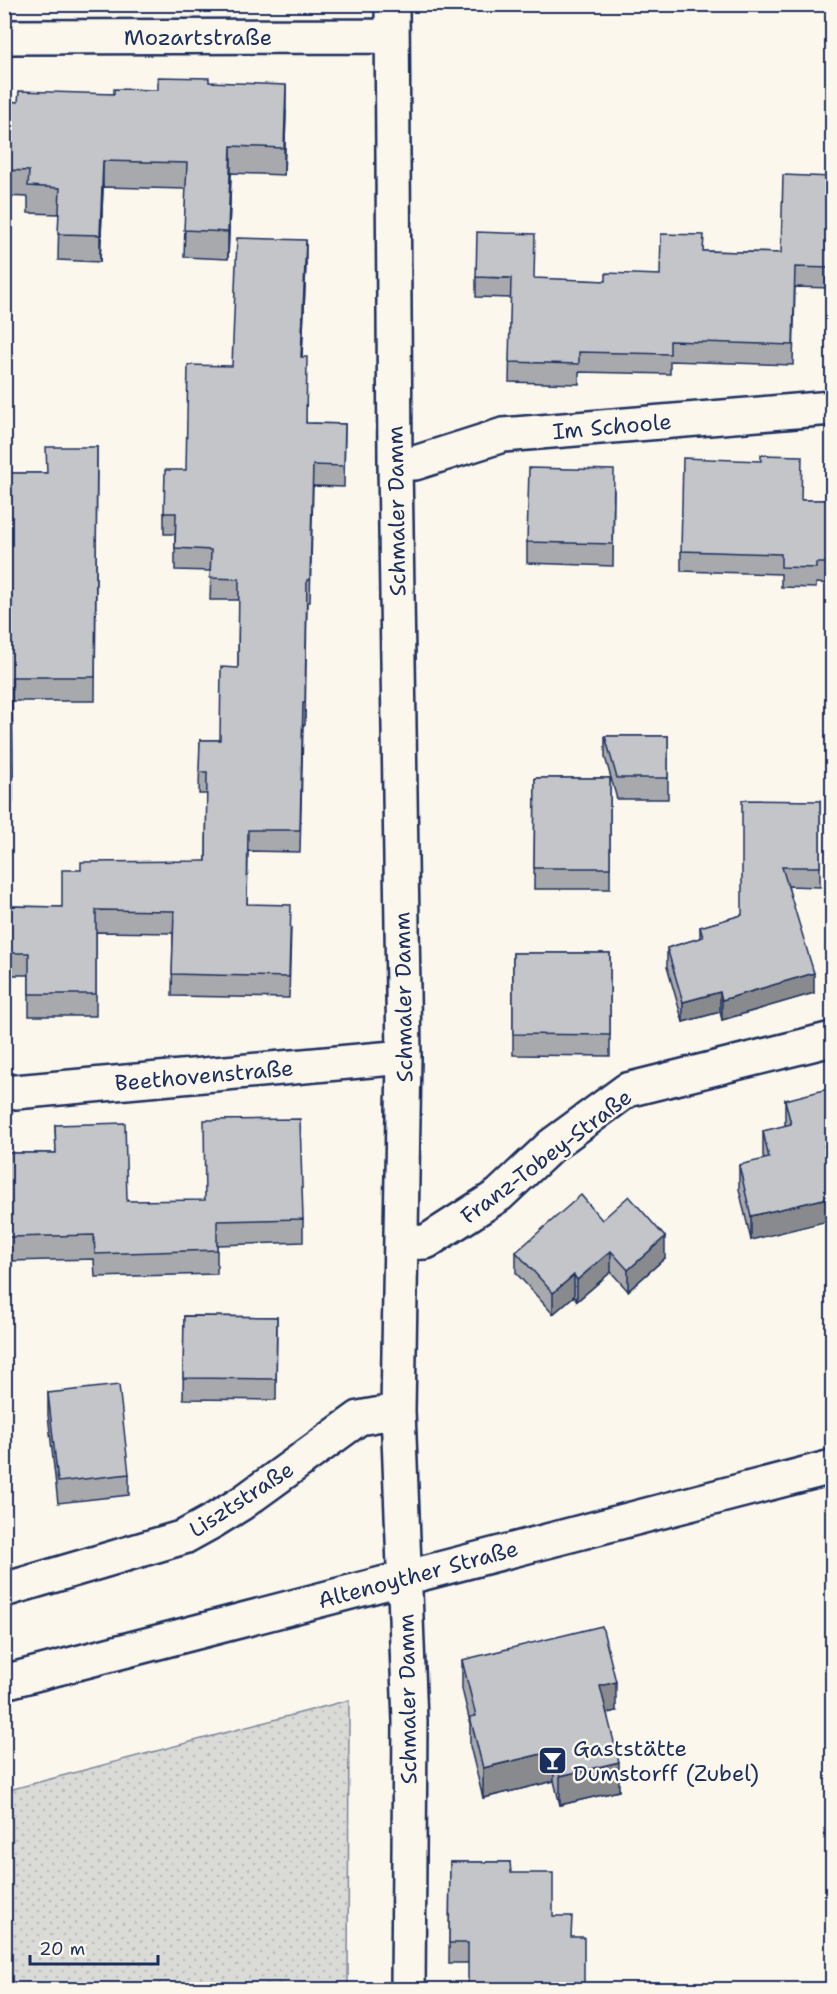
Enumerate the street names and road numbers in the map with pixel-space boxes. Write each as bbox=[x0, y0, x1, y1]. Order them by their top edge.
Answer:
street label: Mozartstraße bbox=[124, 23, 272, 52]
street label: Im Schoole bbox=[551, 407, 673, 446]
street label: Schmaler Damm bbox=[381, 425, 412, 597]
street label: Schmaler Damm bbox=[388, 911, 419, 1083]
street label: Beethovenstraße bbox=[113, 1053, 295, 1098]
street label: Franz-Tobey-Straße bbox=[455, 1082, 638, 1230]
street label: Lisztstraße bbox=[183, 1455, 299, 1544]
street label: Altenoyther Straße bbox=[315, 1534, 521, 1615]
street label: Schmaler Damm bbox=[392, 1613, 423, 1785]

